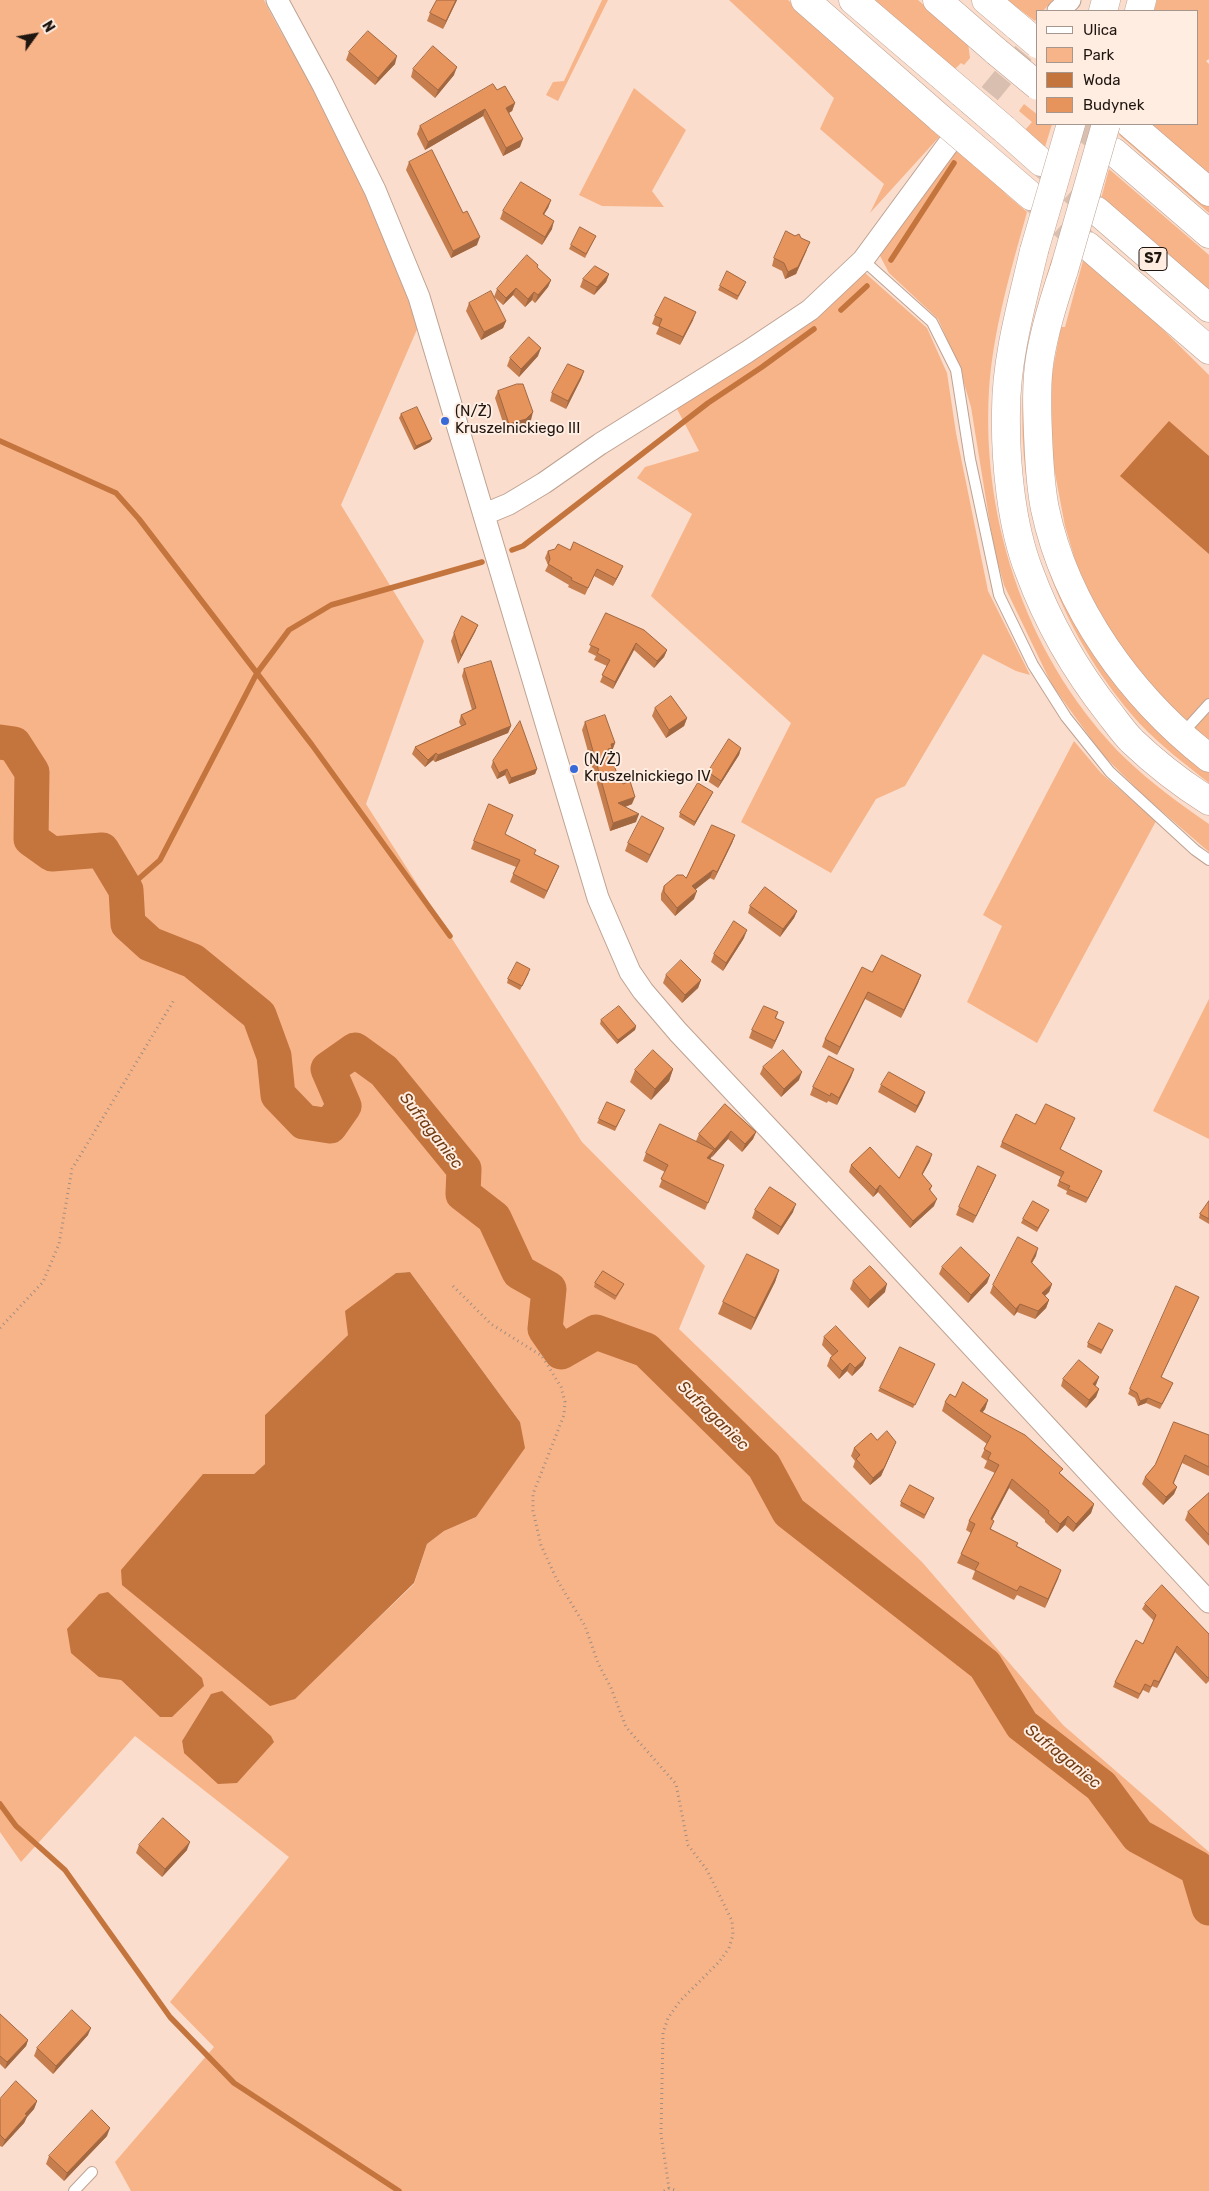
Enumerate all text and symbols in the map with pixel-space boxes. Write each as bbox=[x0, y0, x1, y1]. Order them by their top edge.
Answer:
north arrow bbox=[10, 10, 60, 60]
legend bbox=[1036, 10, 1199, 125]
text: N bbox=[38, 18, 58, 36]
text: Ulica bbox=[1083, 21, 1117, 39]
text: Park bbox=[1083, 46, 1114, 64]
text: Woda bbox=[1083, 71, 1121, 89]
text: Budynek bbox=[1083, 96, 1145, 114]
road number: S7 bbox=[1139, 248, 1167, 270]
place label: (N/Ż) Kruszelnickiego III bbox=[455, 403, 580, 438]
marker: (N/Ż) Kruszelnickiego III bbox=[439, 415, 451, 427]
place label: (N/Ż) Kruszelnickiego IV bbox=[584, 751, 711, 786]
marker: (N/Ż) Kruszelnickiego IV bbox=[568, 763, 580, 775]
water label: Sufraganiec bbox=[395, 1089, 467, 1173]
water label: Sufraganiec bbox=[673, 1377, 753, 1455]
water label: Sufraganiec bbox=[1021, 1721, 1105, 1793]

